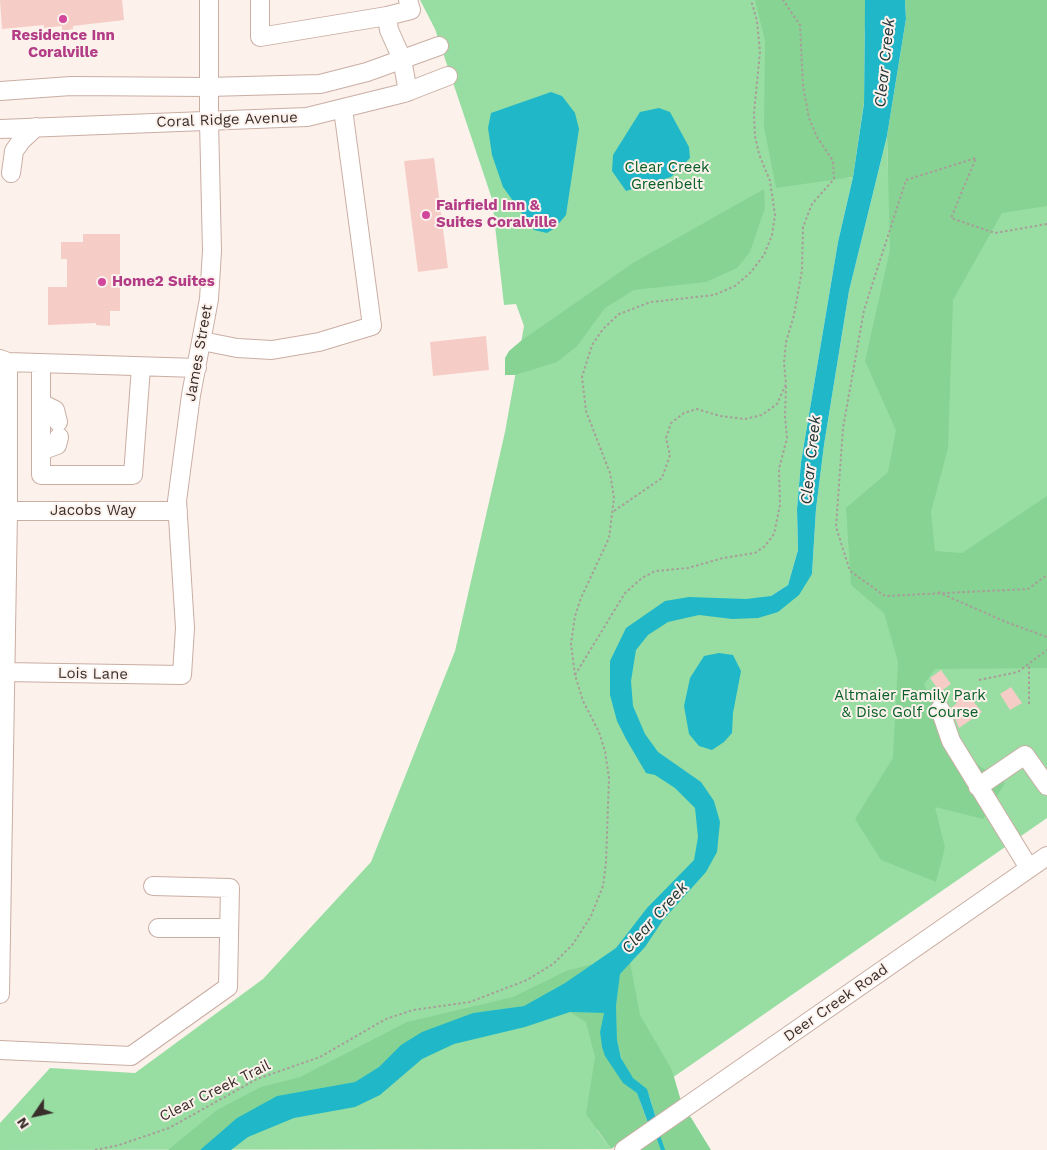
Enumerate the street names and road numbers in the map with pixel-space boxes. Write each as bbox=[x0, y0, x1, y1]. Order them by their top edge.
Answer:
street label: Coral Ridge Avenue bbox=[156, 109, 298, 131]
street label: James Street bbox=[182, 303, 216, 403]
street label: Jacobs Way bbox=[50, 502, 136, 520]
street label: Lois Lane bbox=[58, 664, 128, 684]
street label: Deer Creek Road bbox=[780, 960, 892, 1046]
street label: Clear Creek Trail bbox=[157, 1056, 273, 1126]

